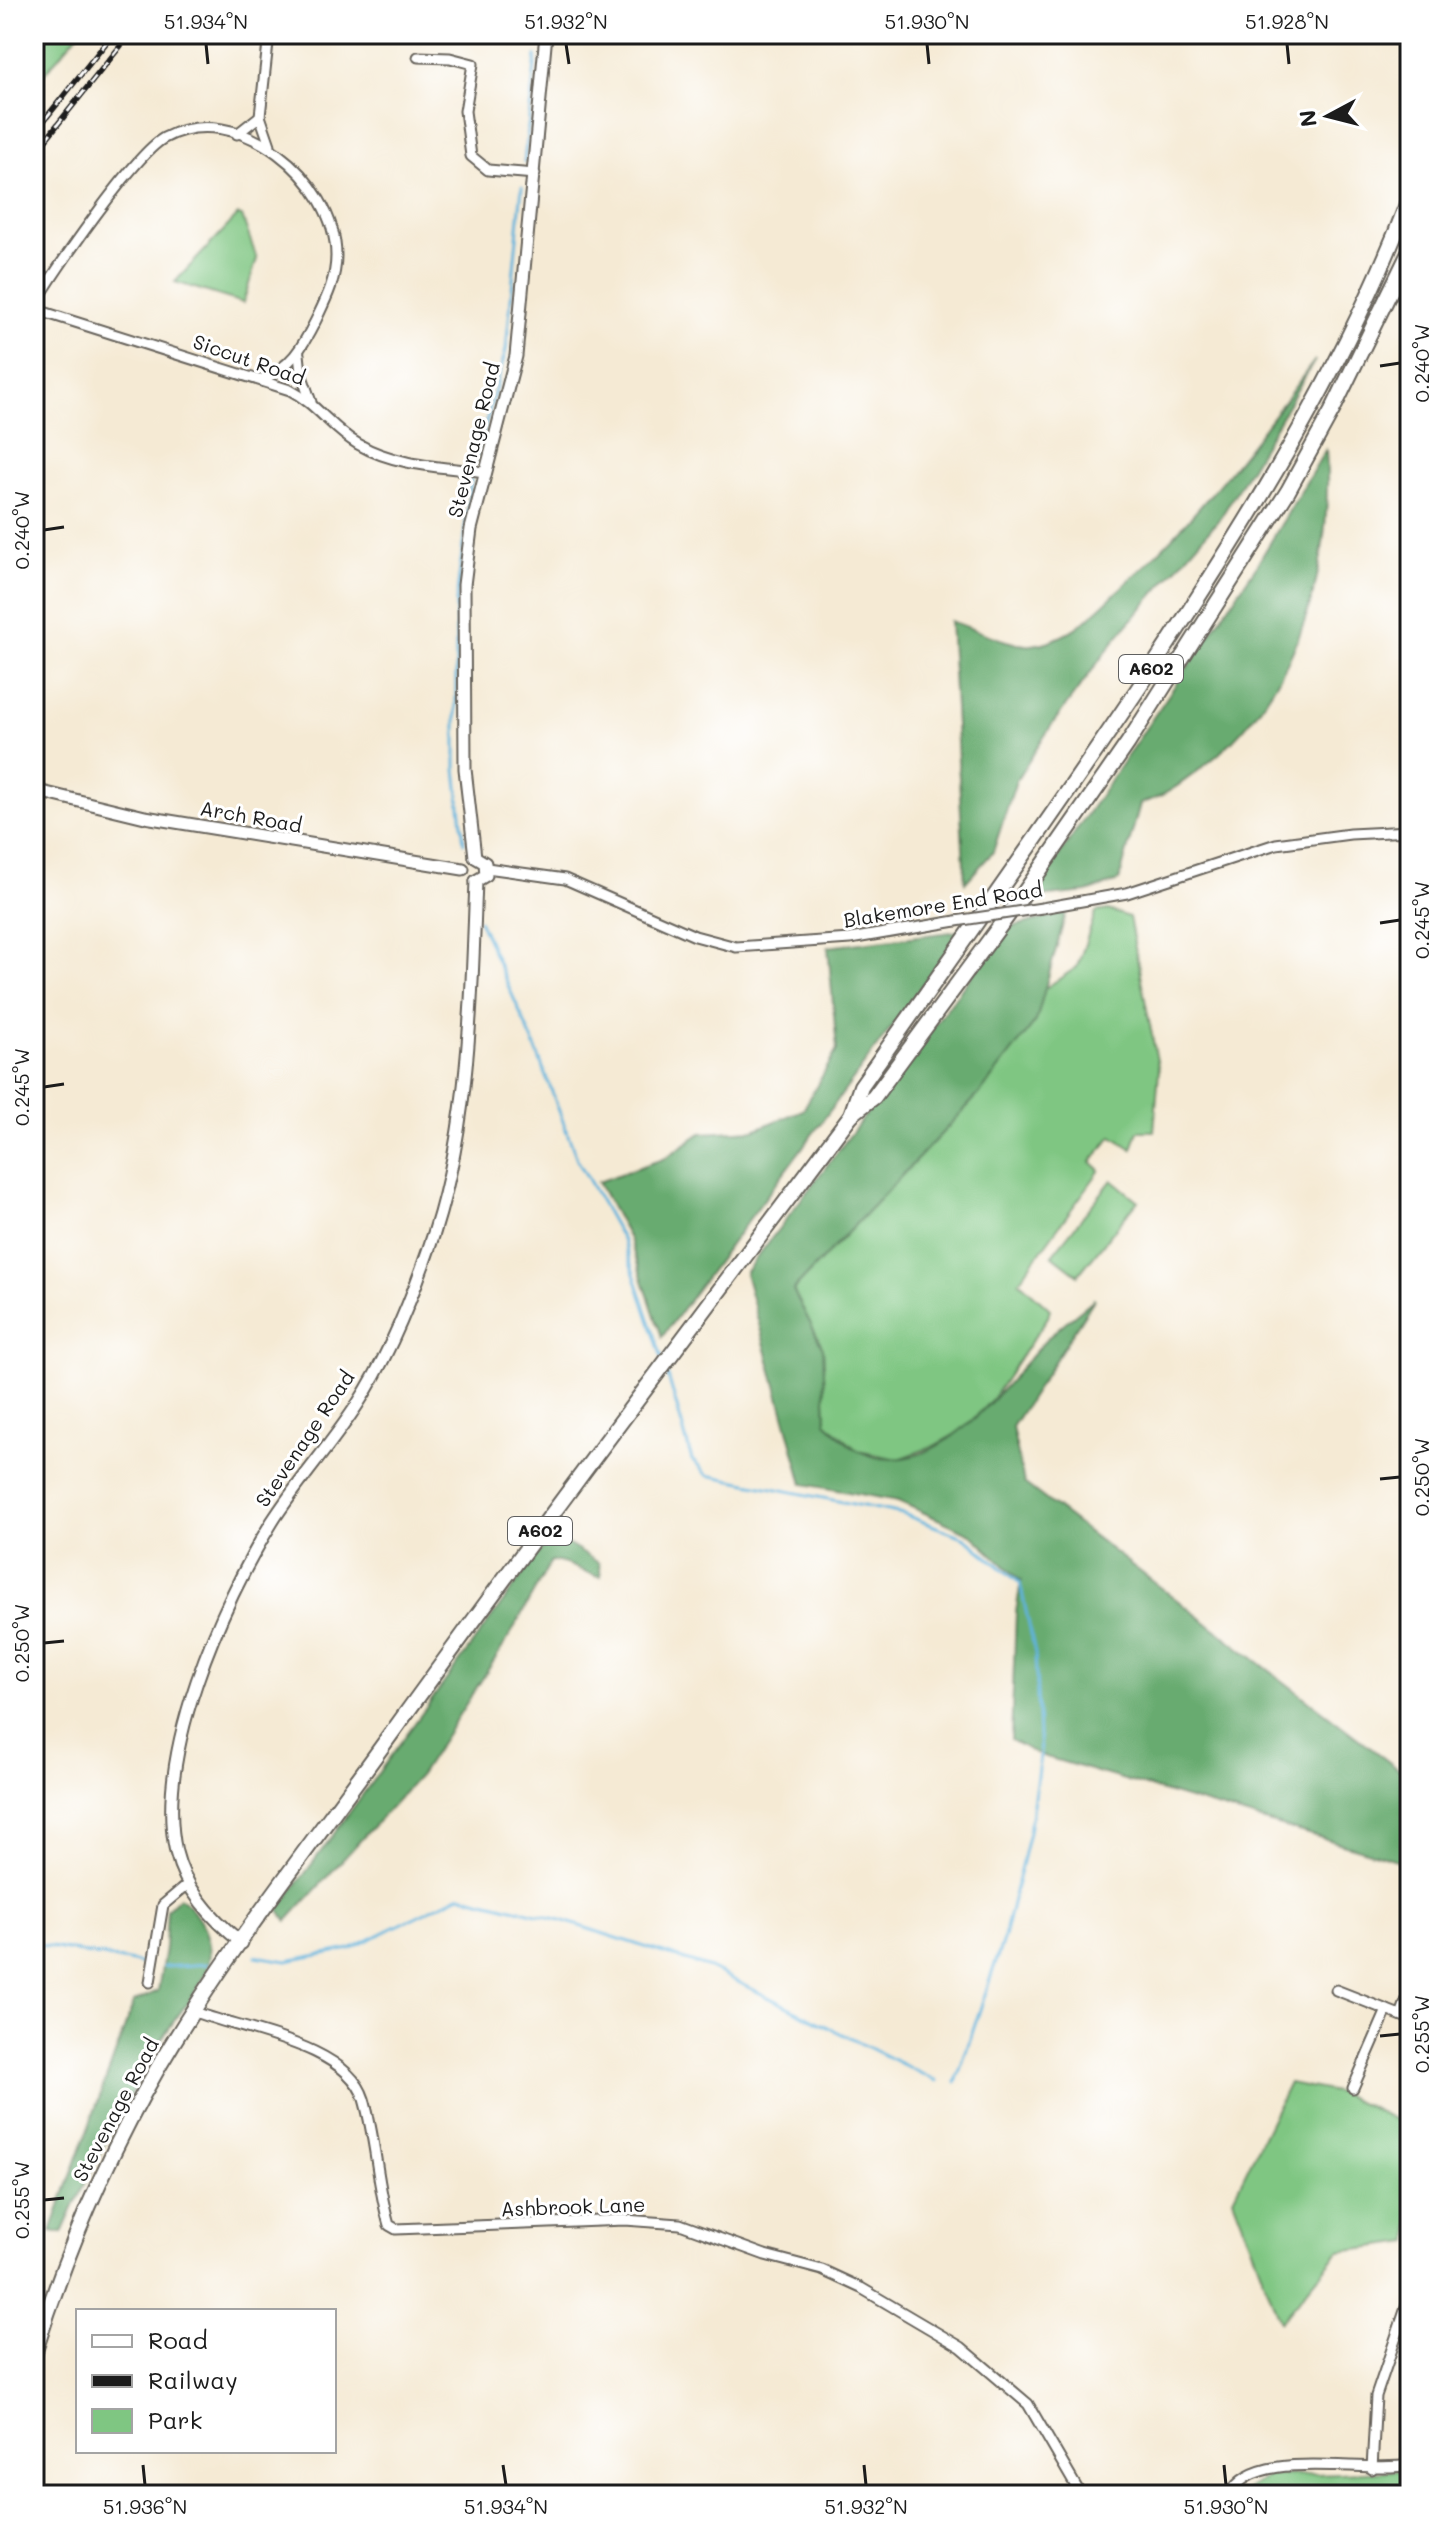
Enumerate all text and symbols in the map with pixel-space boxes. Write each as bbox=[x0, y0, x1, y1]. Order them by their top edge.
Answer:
text: 51.934°N bbox=[164, 8, 248, 34]
text: 51.932°N bbox=[524, 8, 608, 34]
text: 51.930°N bbox=[885, 8, 969, 34]
text: 51.928°N bbox=[1245, 8, 1329, 34]
north arrow bbox=[1288, 76, 1368, 156]
text: N bbox=[1292, 108, 1323, 129]
text: 0.240°W bbox=[1408, 324, 1434, 402]
street label: Siccut Road bbox=[190, 328, 309, 390]
street label: Stevenage Road bbox=[441, 359, 505, 520]
text: 0.240°W bbox=[8, 491, 34, 569]
road number: A602 bbox=[1119, 655, 1183, 683]
street label: Arch Road bbox=[198, 794, 304, 838]
street label: Blakemore End Road bbox=[842, 875, 1044, 933]
text: 0.245°W bbox=[1408, 881, 1434, 959]
text: 0.245°W bbox=[8, 1048, 34, 1126]
street label: Stevenage Road bbox=[249, 1365, 359, 1512]
text: 0.250°W bbox=[1408, 1438, 1434, 1516]
road number: A602 bbox=[508, 1517, 572, 1545]
text: 0.250°W bbox=[8, 1604, 34, 1682]
text: 0.255°W bbox=[1408, 1995, 1434, 2073]
street label: Stevenage Road bbox=[66, 2033, 164, 2186]
text: 0.255°W bbox=[8, 2161, 34, 2239]
street label: Ashbrook Lane bbox=[500, 2190, 646, 2222]
legend bbox=[76, 2309, 336, 2453]
text: Road bbox=[148, 2324, 208, 2355]
text: Railway bbox=[148, 2364, 238, 2395]
text: Park bbox=[148, 2404, 202, 2435]
text: 51.936°N bbox=[103, 2493, 187, 2519]
text: 51.934°N bbox=[464, 2493, 548, 2519]
text: 51.932°N bbox=[824, 2493, 908, 2519]
text: 51.930°N bbox=[1184, 2493, 1268, 2519]

